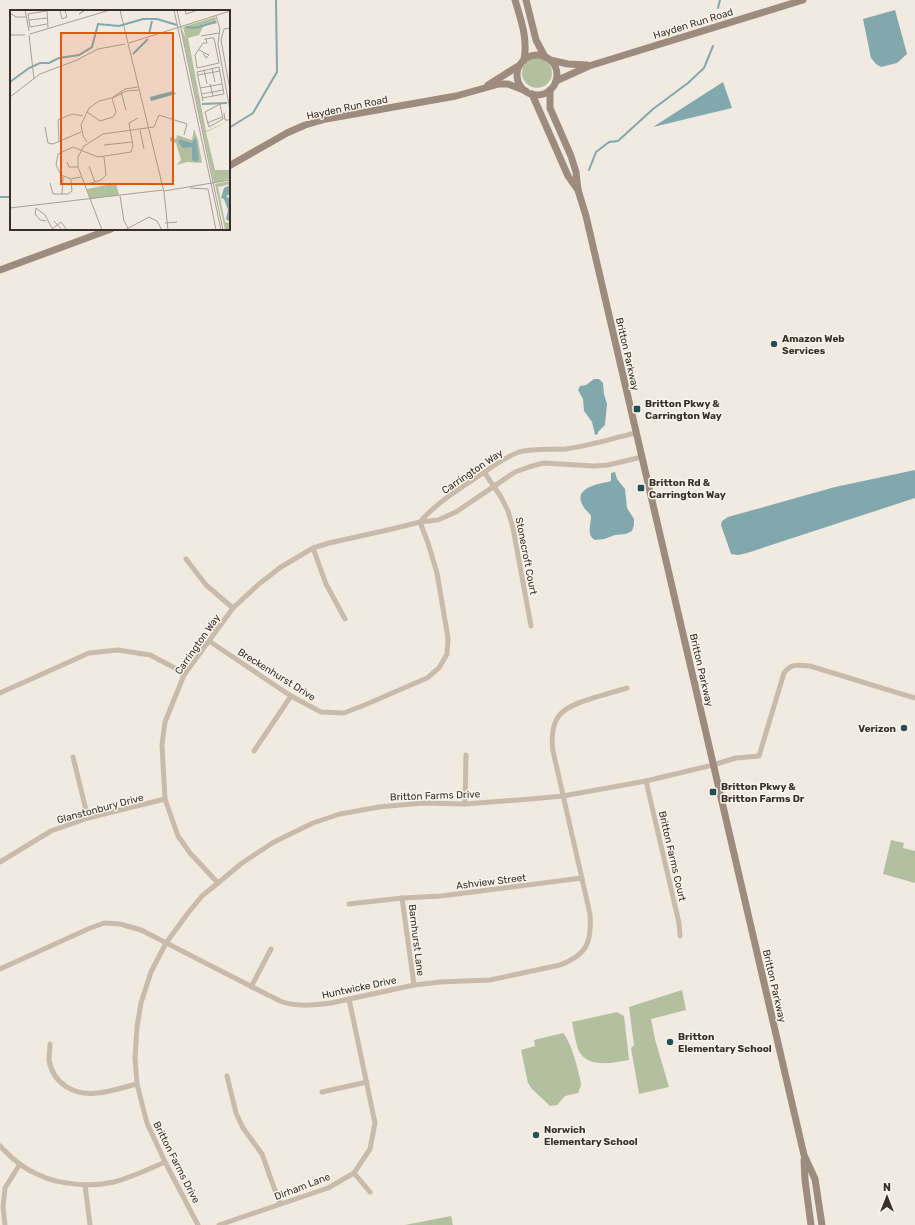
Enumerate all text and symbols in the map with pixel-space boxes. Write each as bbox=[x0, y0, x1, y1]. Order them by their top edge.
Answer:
street label: Hayden Run Road bbox=[652, 6, 735, 42]
inset map bbox=[10, 10, 230, 230]
street label: Hayden Run Road bbox=[305, 93, 389, 122]
street label: Britton Parkway bbox=[613, 317, 641, 392]
place label: Amazon Web Services bbox=[782, 333, 845, 357]
marker: Amazon Web Services bbox=[769, 339, 779, 349]
place label: Britton Pkwy & Carrington Way bbox=[645, 398, 722, 422]
marker: Britton Pkwy & Carrington Way bbox=[632, 404, 642, 414]
street label: Carrington Way bbox=[440, 447, 506, 497]
place label: Britton Rd & Carrington Way bbox=[649, 477, 726, 501]
marker: Britton Rd & Carrington Way bbox=[636, 483, 646, 493]
street label: Stonecroft Court bbox=[513, 516, 539, 596]
street label: Carrington Way bbox=[173, 612, 223, 677]
street label: Britton Parkway bbox=[687, 633, 715, 708]
street label: Breckenhurst Drive bbox=[235, 646, 318, 704]
place label: Verizon bbox=[858, 723, 896, 735]
marker: Verizon bbox=[899, 723, 909, 733]
place label: Britton Pkwy & Britton Farms Dr bbox=[721, 781, 805, 805]
marker: Britton Pkwy & Britton Farms Dr bbox=[708, 787, 718, 797]
street label: Britton Farms Drive bbox=[390, 788, 481, 804]
street label: Glanstonbury Drive bbox=[56, 792, 145, 826]
street label: Britton Farms Court bbox=[656, 810, 688, 903]
street label: Ashview Street bbox=[455, 872, 527, 892]
street label: Barnhurst Lane bbox=[406, 904, 426, 977]
street label: Britton Parkway bbox=[760, 949, 788, 1024]
street label: Huntwicke Drive bbox=[321, 974, 398, 1002]
place label: Britton Elementary School bbox=[678, 1031, 772, 1055]
marker: Britton Elementary School bbox=[665, 1037, 675, 1047]
street label: Britton Farms Drive bbox=[150, 1119, 202, 1206]
place label: Norwich Elementary School bbox=[544, 1124, 638, 1148]
marker: Norwich Elementary School bbox=[531, 1130, 541, 1140]
street label: Dirham Lane bbox=[273, 1171, 332, 1203]
north arrow bbox=[867, 1177, 907, 1217]
text: N bbox=[883, 1181, 891, 1194]

